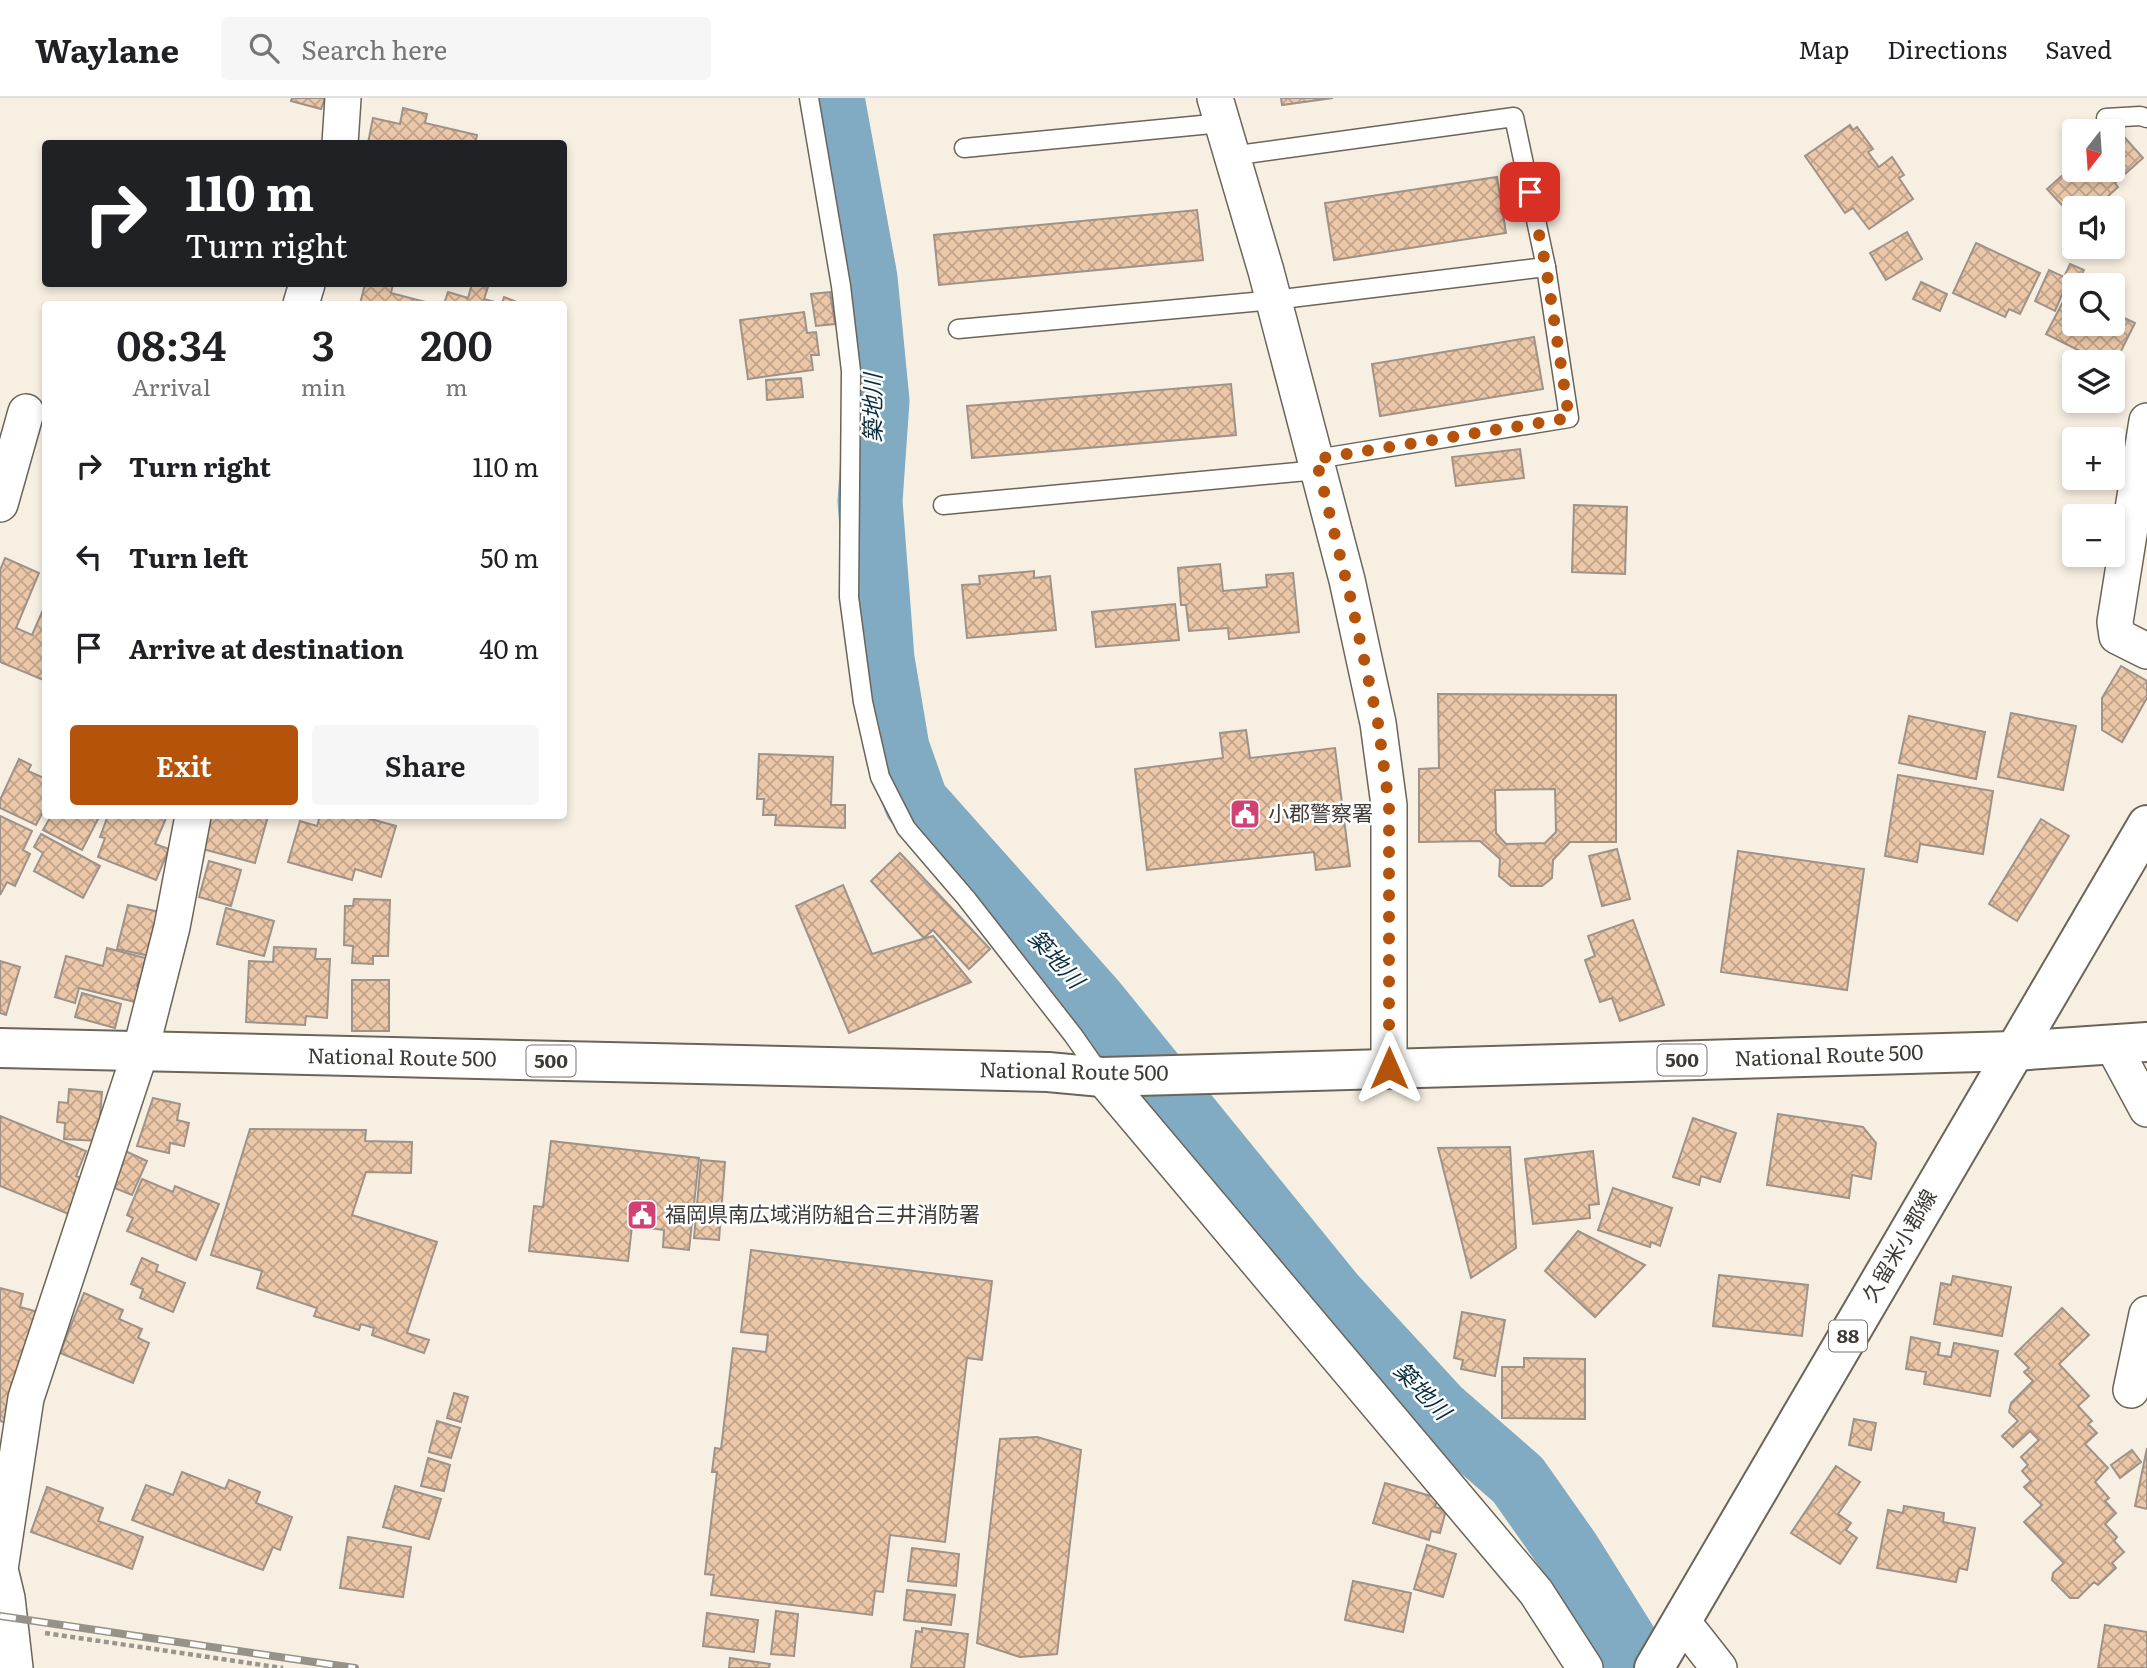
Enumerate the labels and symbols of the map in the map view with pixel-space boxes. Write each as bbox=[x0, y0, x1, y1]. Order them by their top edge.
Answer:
north arrow bbox=[2062, 119, 2124, 182]
pin bbox=[1500, 162, 1560, 222]
water label: 築地川 bbox=[854, 371, 888, 443]
place label: 小郡警察署 bbox=[1268, 796, 1373, 827]
public building icon: 小郡警察署 bbox=[1228, 797, 1262, 831]
water label: 築地川 bbox=[1022, 921, 1095, 997]
position arrow bbox=[1352, 1031, 1426, 1105]
street label: National Route 500 bbox=[1734, 1035, 1924, 1072]
street label: National Route 500 bbox=[307, 1038, 497, 1073]
road number: 500 bbox=[1658, 1044, 1706, 1076]
road number: 500 bbox=[526, 1046, 576, 1077]
street label: National Route 500 bbox=[979, 1052, 1169, 1087]
street label: 久留米小郡線 bbox=[1853, 1182, 1943, 1307]
place label: 福岡県南広域消防組合三井消防署 bbox=[665, 1197, 980, 1228]
public building icon: 福岡県南広域消防組合三井消防署 bbox=[625, 1198, 659, 1232]
road number: 88 bbox=[1829, 1320, 1867, 1352]
water label: 築地川 bbox=[1387, 1353, 1462, 1428]

